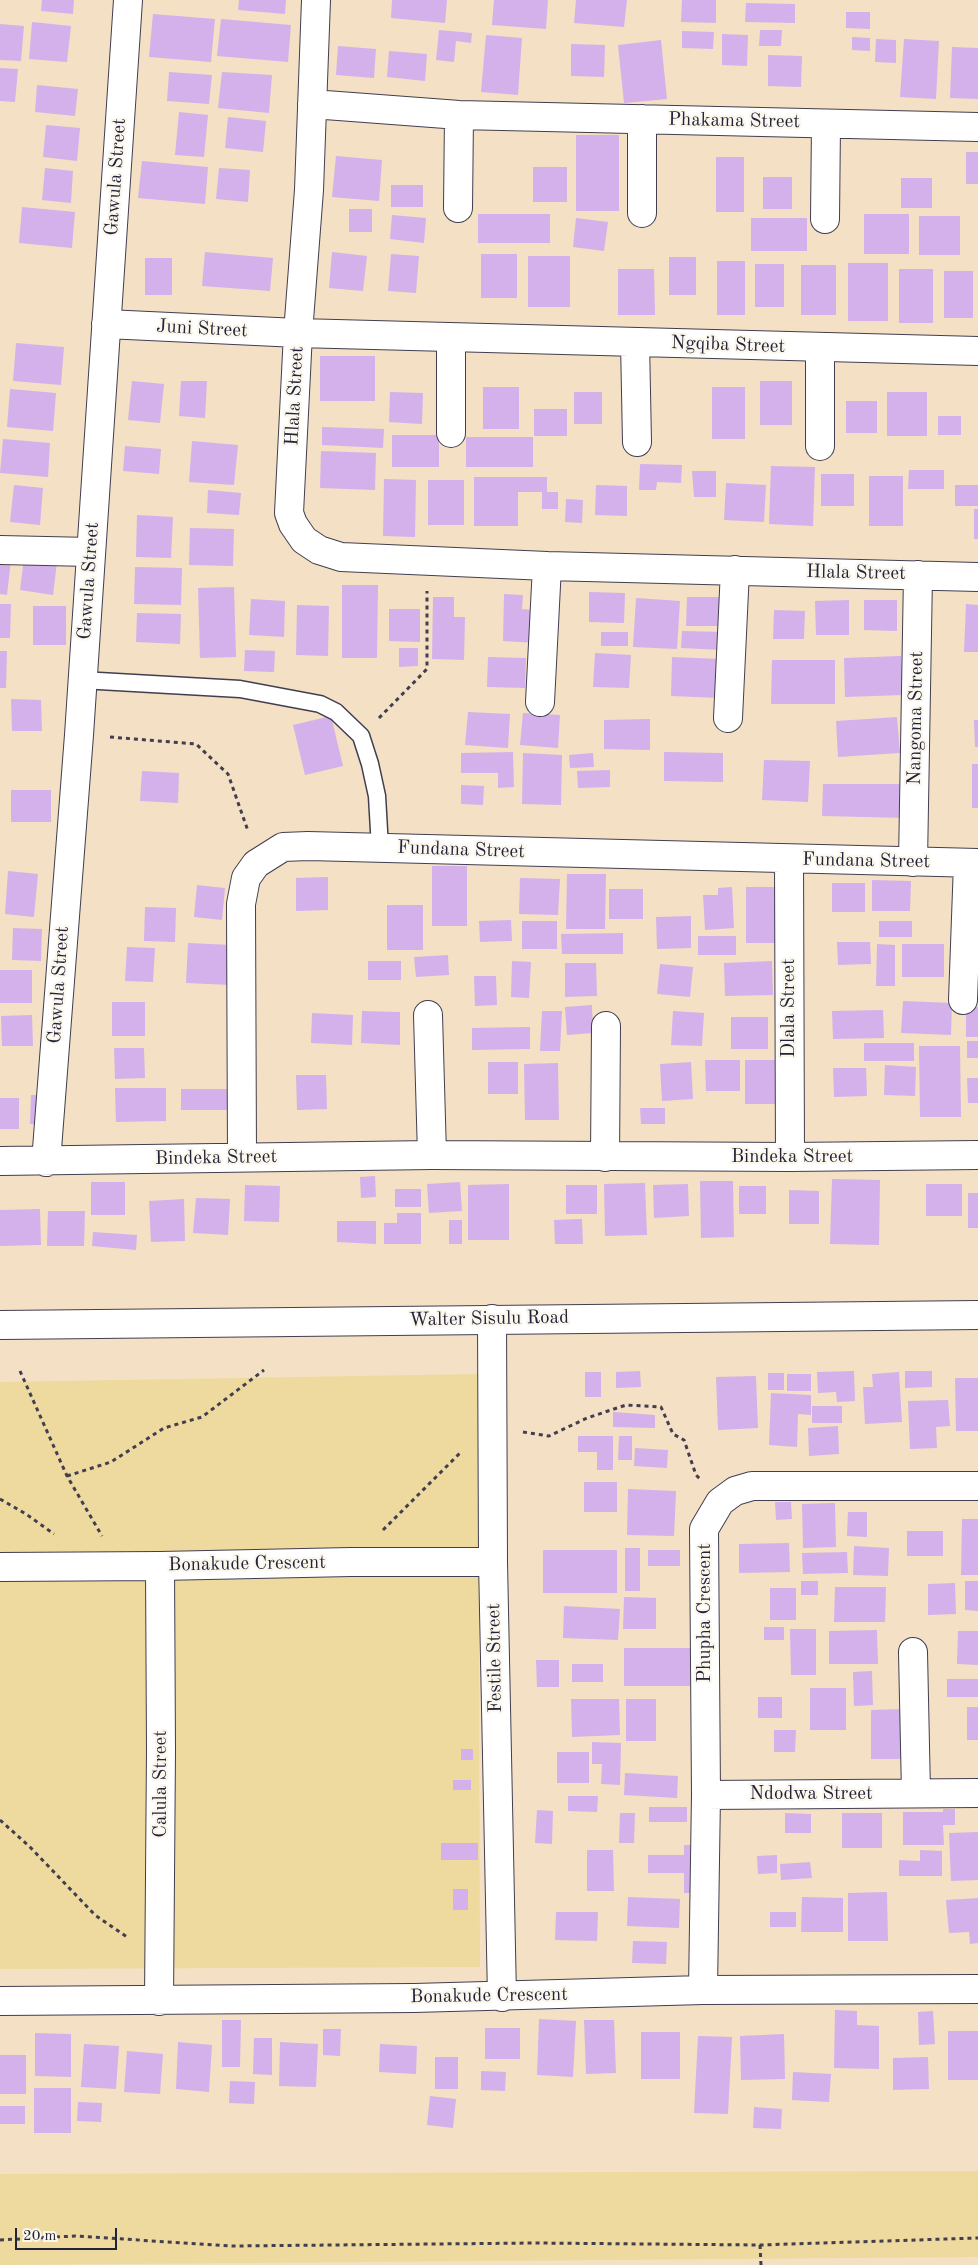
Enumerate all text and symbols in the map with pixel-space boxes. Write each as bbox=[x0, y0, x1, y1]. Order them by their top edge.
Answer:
street label: Phakama Street bbox=[668, 108, 800, 134]
street label: Gawula Street bbox=[101, 118, 131, 236]
street label: Juni Street bbox=[156, 315, 248, 343]
street label: Ngqiba Street bbox=[670, 332, 786, 358]
street label: Hlala Street bbox=[281, 346, 309, 446]
street label: Gawula Street bbox=[74, 522, 104, 640]
street label: Hlala Street bbox=[806, 561, 906, 585]
street label: Nangoma Street bbox=[903, 651, 929, 785]
street label: Fundana Street bbox=[397, 836, 525, 864]
street label: Fundana Street bbox=[802, 848, 930, 874]
street label: Gawula Street bbox=[44, 926, 74, 1044]
street label: Dlala Street bbox=[778, 958, 800, 1058]
street label: Bindeka Street bbox=[155, 1146, 277, 1170]
street label: Bindeka Street bbox=[731, 1146, 853, 1168]
street label: Walter Sisulu Road bbox=[409, 1306, 569, 1332]
street label: Phupha Crescent bbox=[694, 1543, 716, 1683]
street label: Bonakude Crescent bbox=[168, 1551, 326, 1577]
street label: Festile Street bbox=[483, 1603, 507, 1713]
street label: Calula Street bbox=[150, 1730, 172, 1838]
street label: Ndodwa Street bbox=[749, 1783, 873, 1805]
street label: Bonakude Crescent bbox=[410, 1983, 568, 2009]
scale bar bbox=[18, 2218, 120, 2250]
text: 20 m bbox=[23, 2229, 57, 2244]

